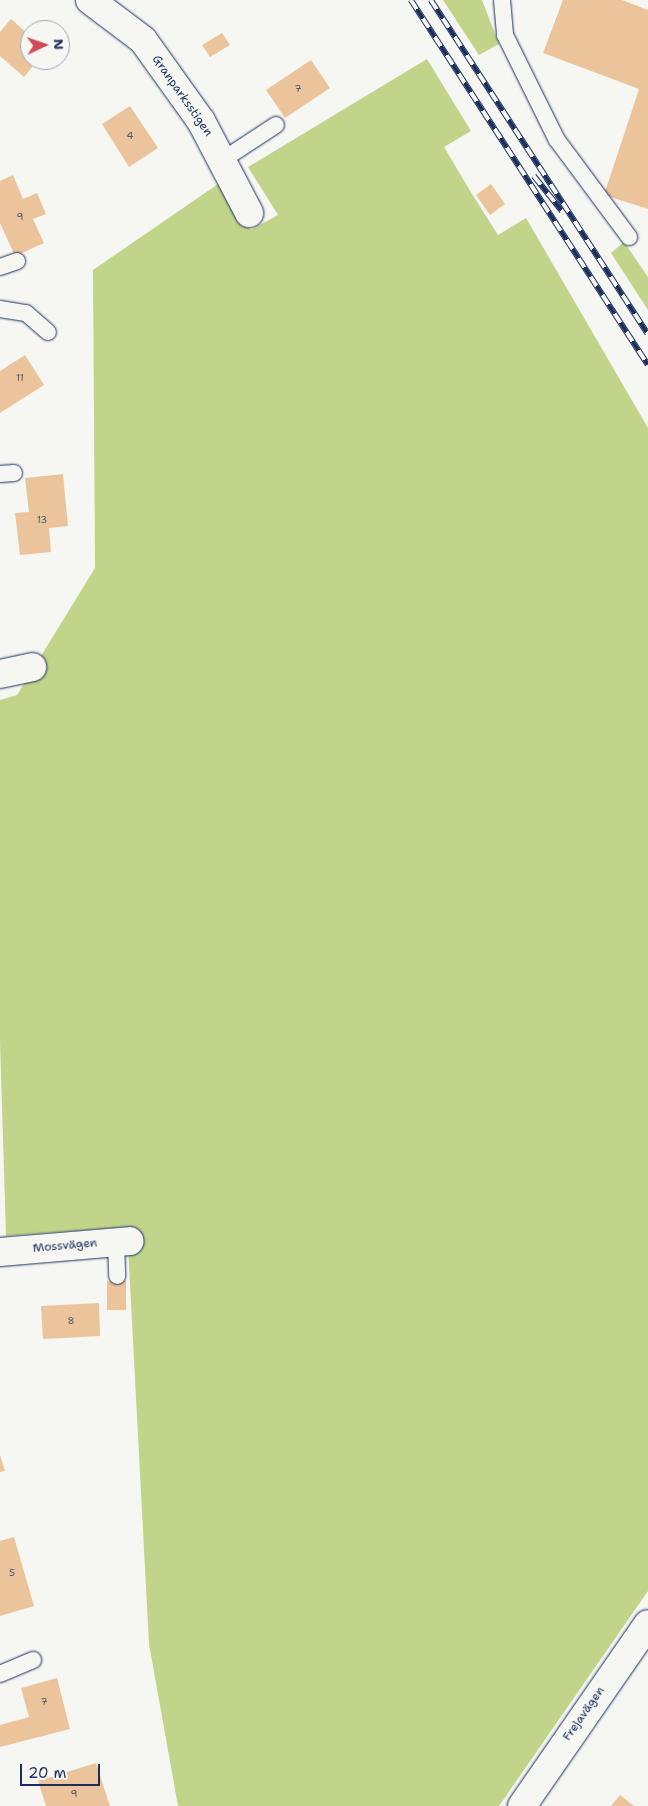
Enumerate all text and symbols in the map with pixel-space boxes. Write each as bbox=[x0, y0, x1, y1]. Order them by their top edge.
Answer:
north arrow bbox=[20, 20, 70, 70]
text: N bbox=[50, 38, 68, 50]
street label: Granparksstigen bbox=[149, 53, 215, 139]
house number: 7 bbox=[295, 83, 301, 95]
house number: 4 bbox=[127, 130, 133, 142]
house number: 9 bbox=[17, 211, 23, 223]
house number: 11 bbox=[16, 372, 24, 384]
house number: 13 bbox=[37, 514, 47, 526]
street label: Mossvägen bbox=[32, 1236, 98, 1256]
house number: 8 bbox=[68, 1315, 74, 1327]
house number: 5 bbox=[9, 1567, 15, 1579]
street label: Frejavägen bbox=[560, 1684, 608, 1744]
house number: 7 bbox=[41, 1696, 47, 1708]
scale bar bbox=[22, 1754, 102, 1786]
text: 20 m bbox=[28, 1763, 67, 1783]
house number: 9 bbox=[71, 1788, 77, 1800]

